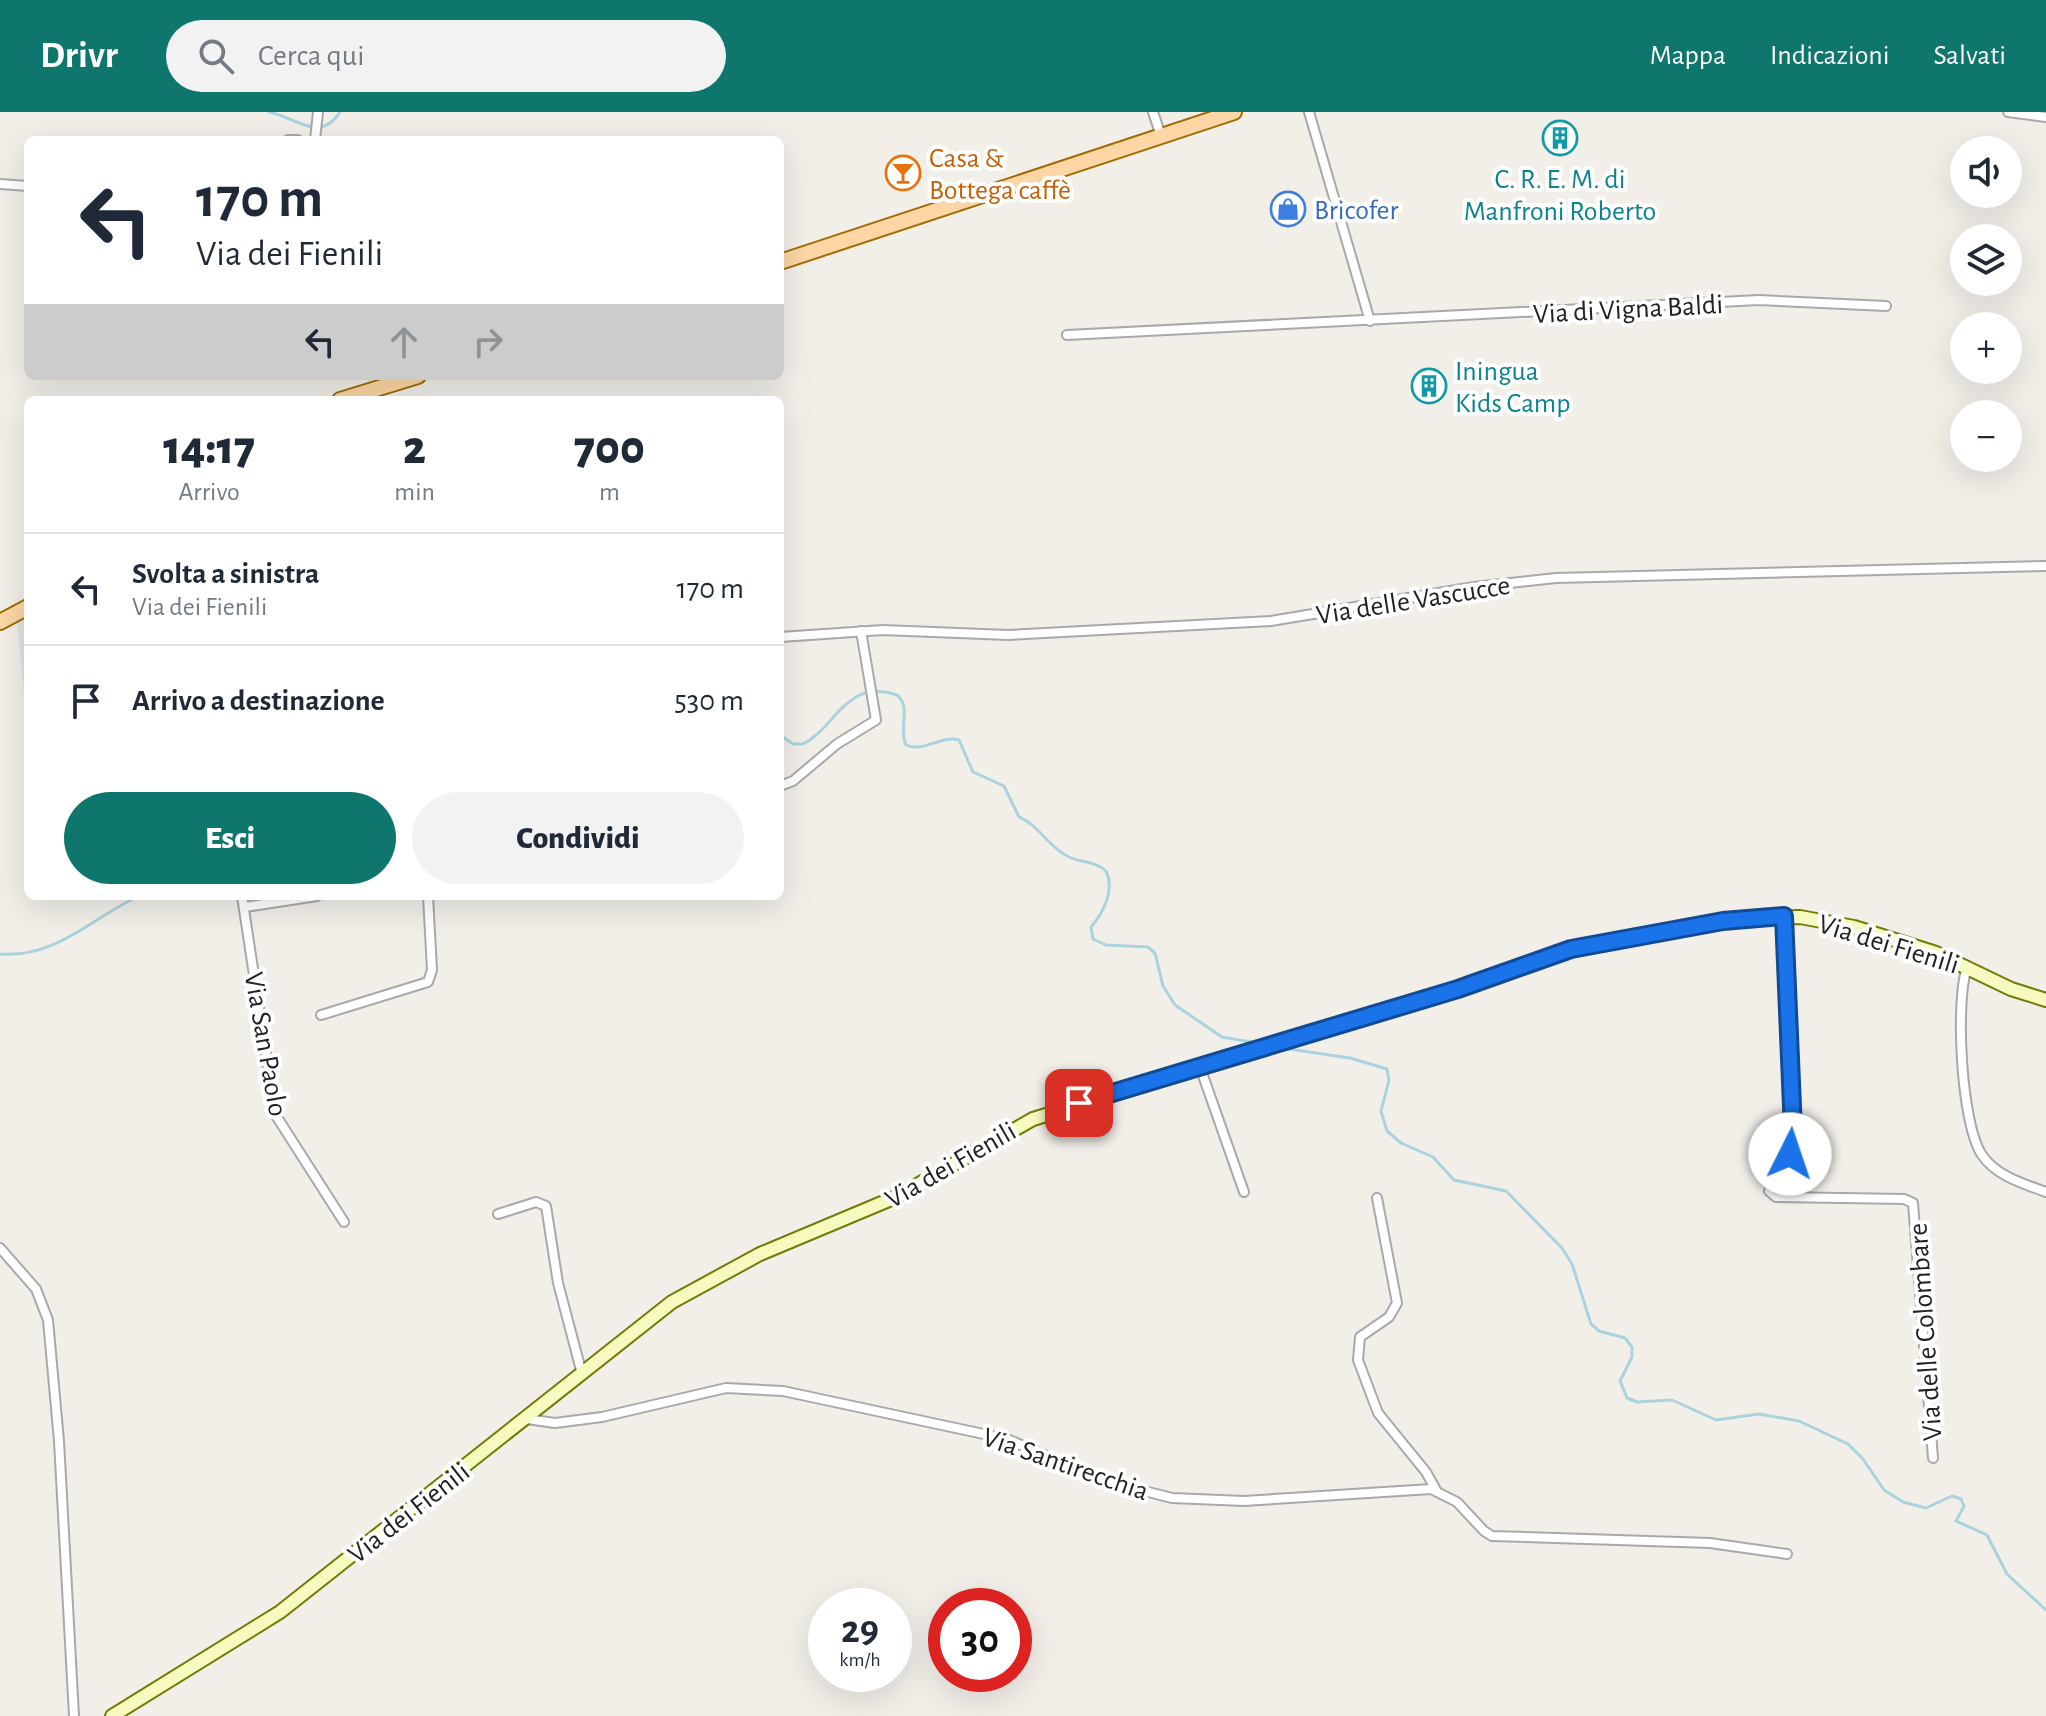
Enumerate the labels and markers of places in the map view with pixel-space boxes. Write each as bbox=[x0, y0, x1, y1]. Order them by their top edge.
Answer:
building icon: C. R. E. M. di Manfroni Roberto bbox=[1541, 119, 1579, 157]
place label: Casa & Bottega caffè bbox=[929, 145, 1071, 205]
bar icon: Casa & Bottega caffè bbox=[884, 154, 922, 192]
place label: C. R. E. M. di Manfroni Roberto bbox=[1464, 166, 1656, 226]
shop icon: Bricofer bbox=[1269, 190, 1307, 228]
place label: Bricofer bbox=[1314, 197, 1398, 225]
place label: Iningua Kids Camp bbox=[1455, 358, 1570, 418]
building icon: Iningua Kids Camp bbox=[1410, 367, 1448, 405]
pin bbox=[1045, 1069, 1113, 1137]

